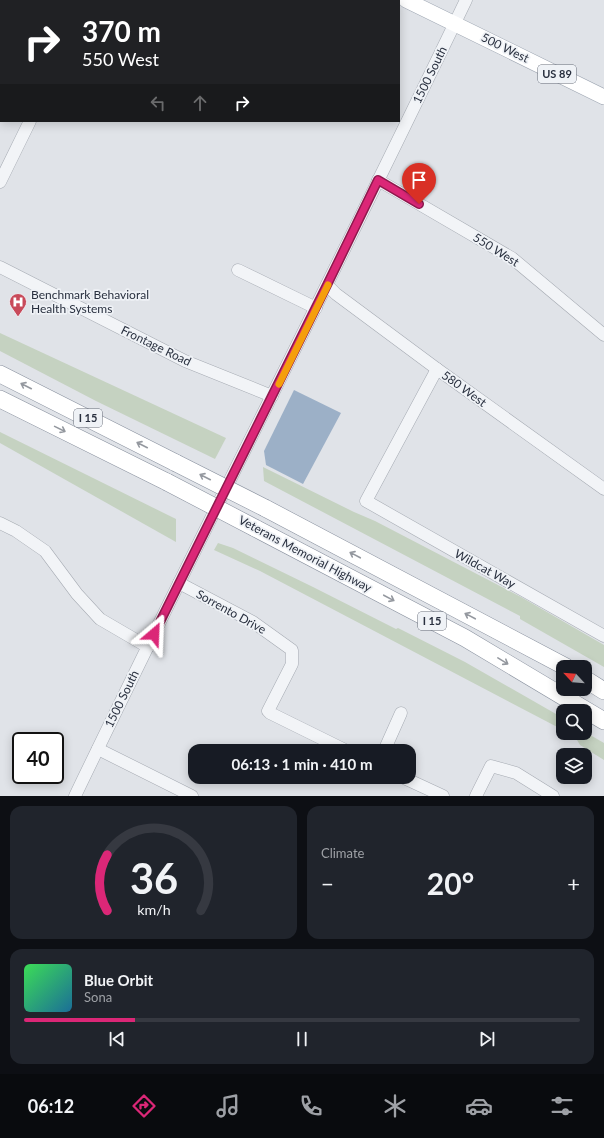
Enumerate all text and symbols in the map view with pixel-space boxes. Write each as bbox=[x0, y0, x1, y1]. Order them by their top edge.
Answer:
text: 370 m bbox=[82, 14, 161, 48]
icon: right bbox=[16, 16, 68, 68]
street label: 500 West bbox=[479, 30, 532, 66]
street label: 1500 South bbox=[409, 44, 450, 106]
text: 550 West bbox=[82, 48, 159, 70]
road number: US 89 bbox=[538, 65, 576, 83]
icon: left bbox=[147, 92, 169, 114]
icon: ahead bbox=[189, 92, 211, 114]
icon: right bbox=[231, 92, 253, 114]
pin bbox=[402, 163, 436, 204]
icon: arrive bbox=[408, 169, 430, 191]
street label: 550 West bbox=[471, 230, 523, 270]
place label: Benchmark Behavioral Health Systems bbox=[31, 287, 149, 316]
hospital icon: Benchmark Behavioral Health Systems bbox=[8, 292, 28, 317]
street label: Frontage Road bbox=[119, 322, 194, 369]
street label: 580 West bbox=[439, 367, 490, 410]
one-way arrow bbox=[20, 382, 32, 390]
road number: I 15 bbox=[74, 409, 102, 427]
one-way arrow bbox=[54, 426, 66, 433]
one-way arrow bbox=[136, 441, 148, 448]
one-way arrow bbox=[200, 473, 212, 481]
street label: Veterans Memorial Highway bbox=[236, 512, 375, 595]
street label: Wildcat Way bbox=[452, 546, 519, 592]
one-way arrow bbox=[349, 551, 361, 559]
street label: Sorrento Drive bbox=[194, 586, 269, 637]
one-way arrow bbox=[383, 595, 395, 602]
road number: I 15 bbox=[418, 612, 446, 630]
one-way arrow bbox=[464, 612, 476, 619]
position arrow bbox=[133, 613, 175, 655]
one-way arrow bbox=[497, 657, 509, 665]
north arrow bbox=[556, 660, 592, 696]
map controls bbox=[556, 660, 592, 784]
street label: 1500 South bbox=[101, 668, 142, 730]
button: search bbox=[556, 704, 592, 740]
speed limit sign: 40 bbox=[12, 732, 64, 784]
button: layers bbox=[556, 748, 592, 784]
text: 06:13 · 1 min · 410 m bbox=[232, 755, 372, 773]
text: Climate bbox=[321, 845, 364, 861]
text: 36 bbox=[129, 852, 178, 902]
text: 20° bbox=[427, 865, 474, 901]
text: − bbox=[321, 870, 334, 897]
text: + bbox=[567, 870, 580, 897]
text: km/h bbox=[137, 900, 170, 917]
text: Blue Orbit bbox=[84, 971, 153, 989]
text: Sona bbox=[84, 989, 112, 1005]
icon: previous bbox=[106, 1028, 128, 1050]
icon: pause bbox=[291, 1028, 313, 1050]
icon: next bbox=[476, 1028, 498, 1050]
icon: directions bbox=[130, 1092, 158, 1120]
icon: music bbox=[214, 1092, 242, 1120]
icon: phone bbox=[297, 1092, 325, 1120]
icon: climate bbox=[381, 1092, 409, 1120]
icon: car bbox=[465, 1092, 493, 1120]
icon: filters bbox=[548, 1092, 576, 1120]
text: 06:12 bbox=[28, 1095, 74, 1117]

